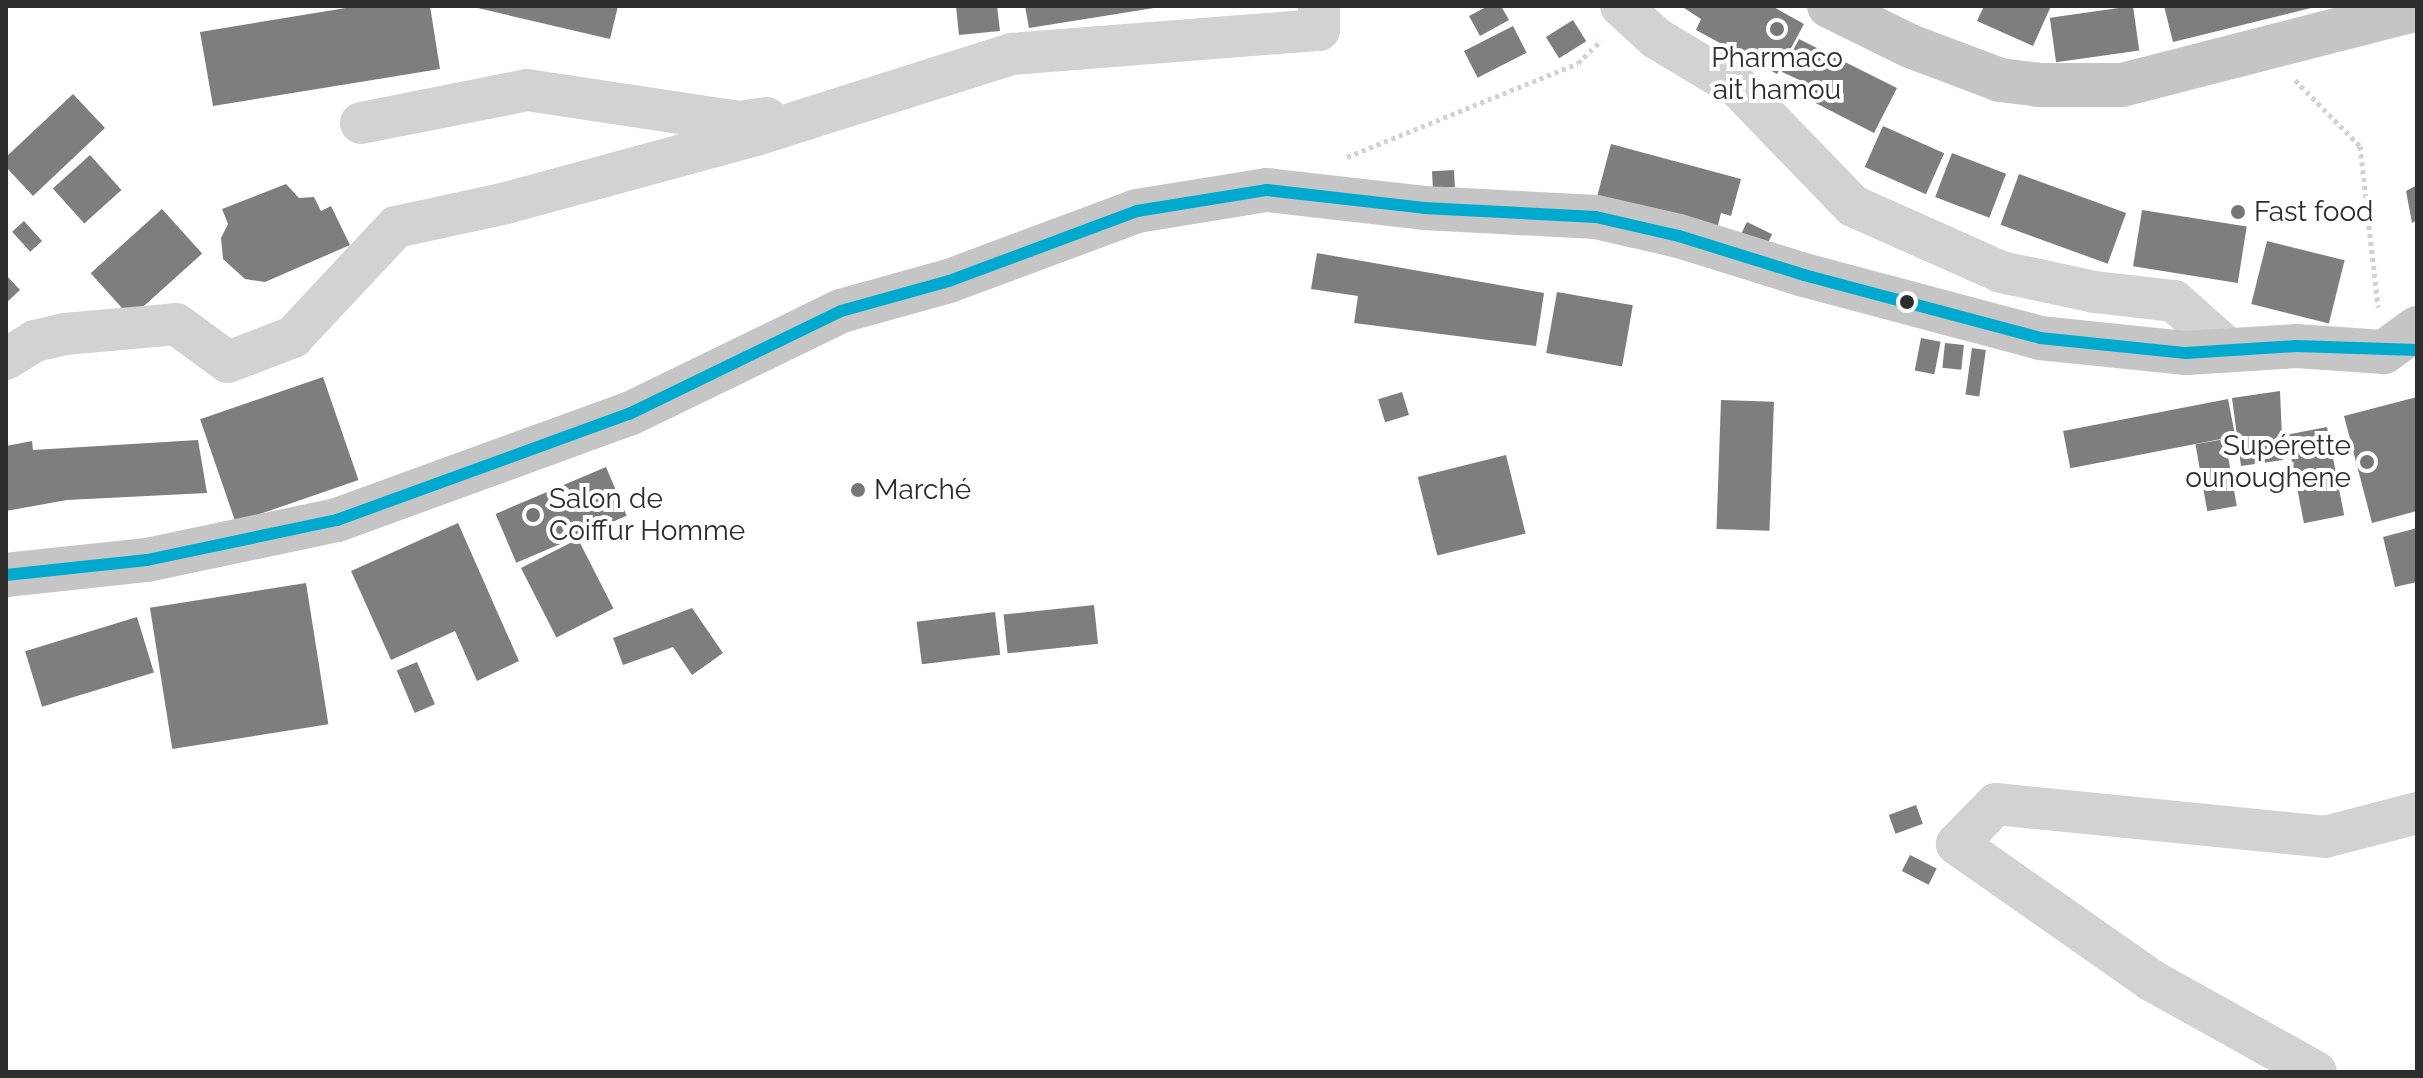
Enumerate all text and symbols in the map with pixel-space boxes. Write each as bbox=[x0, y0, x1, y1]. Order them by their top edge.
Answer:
marker: Pharmaco ait hamou bbox=[1768, 20, 1786, 38]
place label: Pharmaco ait hamou bbox=[1711, 41, 1843, 107]
place label: Fast food bbox=[2254, 195, 2373, 229]
marker: Fast food bbox=[2229, 203, 2247, 221]
unlabelled marker bbox=[1899, 294, 1915, 310]
place label: Supérette ounoughene bbox=[2185, 429, 2351, 495]
marker: Supérette ounoughene bbox=[2358, 453, 2376, 471]
place label: Marché bbox=[874, 473, 971, 507]
marker: Marché bbox=[849, 481, 867, 499]
place label: Salon de Coiffur Homme bbox=[549, 482, 746, 548]
marker: Salon de Coiffur Homme bbox=[524, 506, 542, 524]

